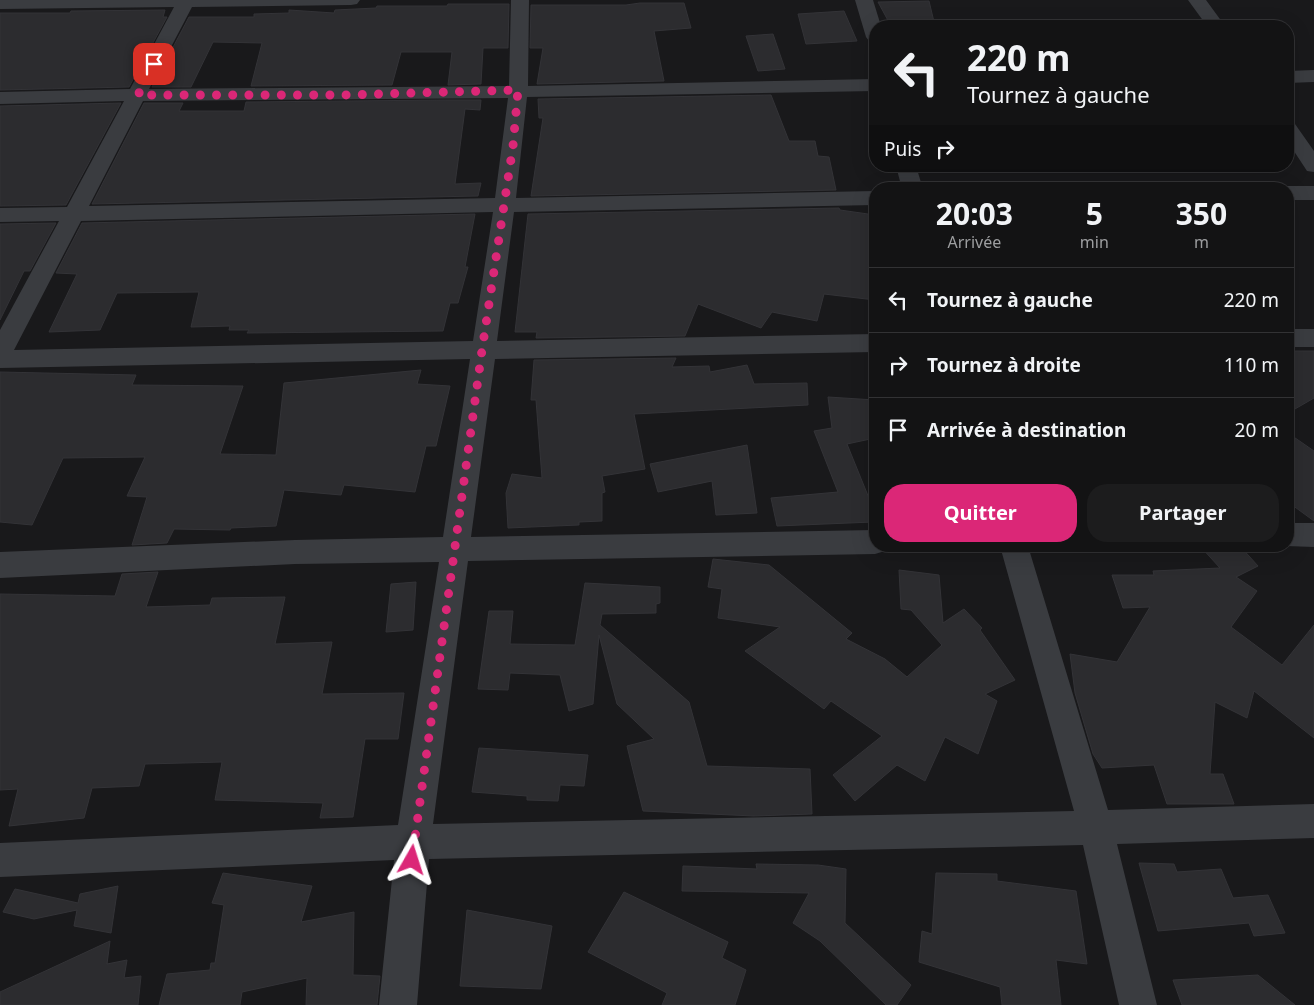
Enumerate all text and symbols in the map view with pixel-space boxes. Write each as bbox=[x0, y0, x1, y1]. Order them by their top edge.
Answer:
text: 220 m bbox=[967, 34, 1070, 81]
icon: left bbox=[884, 40, 949, 105]
pin bbox=[133, 43, 175, 85]
icon: arrive bbox=[140, 50, 168, 78]
text: Tournez à gauche bbox=[967, 79, 1150, 109]
icon: right bbox=[931, 135, 959, 163]
text: Puis bbox=[884, 136, 921, 162]
text: 20:03 bbox=[936, 193, 1013, 234]
text: 5 bbox=[1086, 193, 1103, 234]
text: 350 bbox=[1176, 193, 1227, 234]
text: Arrivée bbox=[948, 231, 1001, 253]
text: min bbox=[1080, 231, 1109, 253]
text: m bbox=[1194, 231, 1209, 253]
icon: left bbox=[884, 286, 912, 314]
text: Tournez à gauche bbox=[927, 287, 1093, 313]
text: 220 m bbox=[1224, 287, 1279, 313]
icon: right bbox=[884, 351, 912, 379]
text: Tournez à droite bbox=[927, 352, 1081, 378]
text: 110 m bbox=[1224, 352, 1279, 378]
icon: arrive bbox=[884, 416, 912, 444]
text: Arrivée à destination bbox=[927, 417, 1126, 443]
text: 20 m bbox=[1235, 417, 1279, 443]
button: Quitter bbox=[884, 484, 1077, 542]
button: Partager bbox=[1087, 484, 1279, 542]
position arrow bbox=[385, 833, 437, 885]

